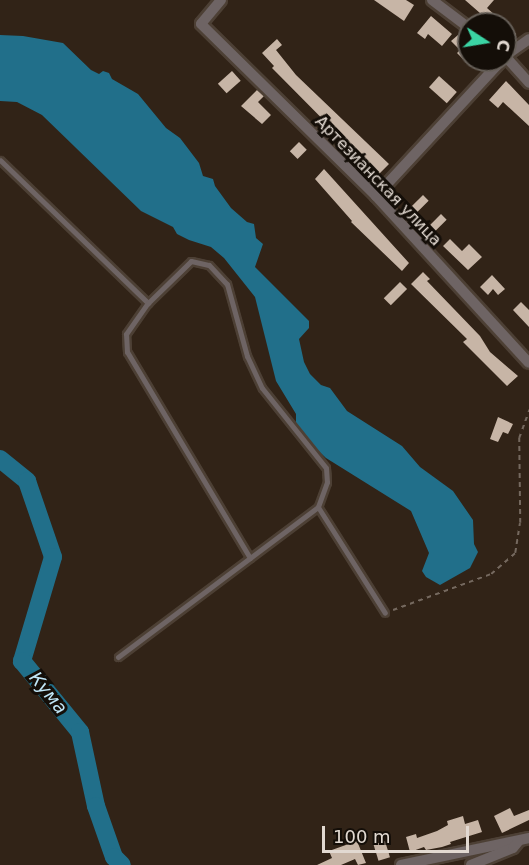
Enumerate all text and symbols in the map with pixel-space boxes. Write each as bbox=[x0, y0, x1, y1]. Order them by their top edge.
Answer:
north arrow bbox=[457, 12, 517, 72]
text: С bbox=[493, 38, 514, 53]
street label: Артезианская улица bbox=[311, 112, 445, 250]
water label: Кума bbox=[24, 668, 72, 718]
scale bar bbox=[325, 814, 472, 852]
text: 100 m bbox=[333, 826, 391, 847]

